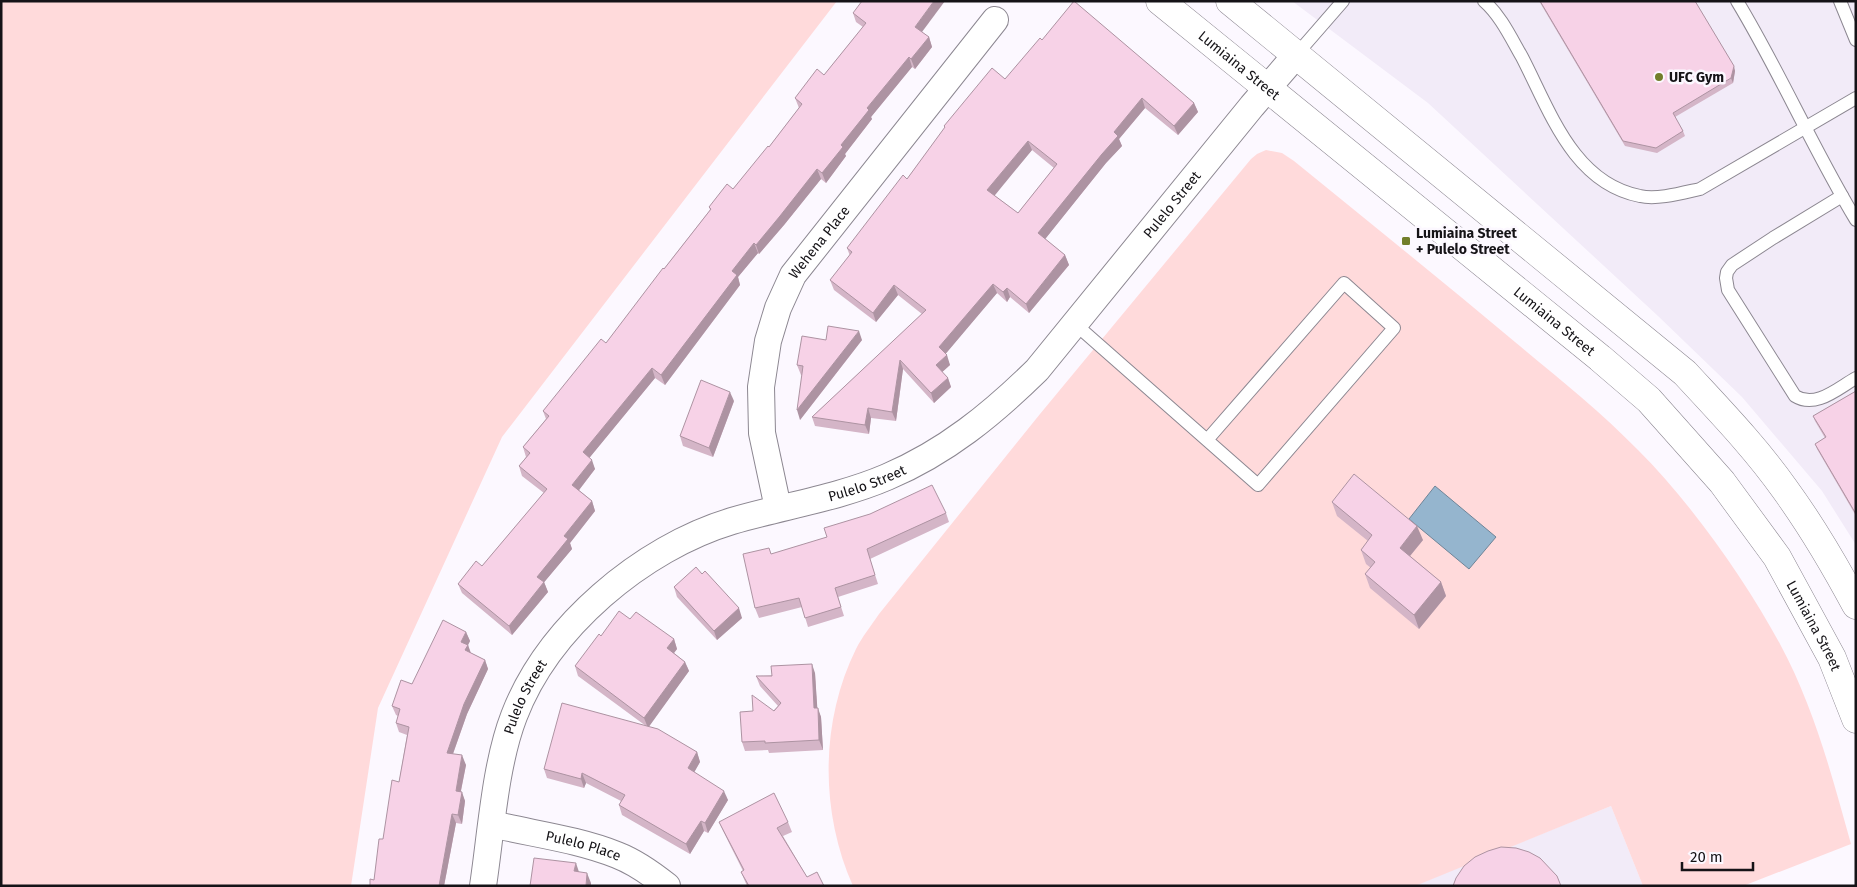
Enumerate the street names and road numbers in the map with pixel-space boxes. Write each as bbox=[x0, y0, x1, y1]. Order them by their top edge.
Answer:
street label: Lumiaina Street bbox=[1195, 28, 1284, 104]
street label: Pulelo Street bbox=[1140, 167, 1205, 242]
street label: Wehena Place bbox=[785, 202, 854, 282]
street label: Lumiaina Street bbox=[1510, 283, 1599, 360]
street label: Pulelo Street bbox=[826, 461, 910, 505]
street label: Lumiaina Street bbox=[1783, 578, 1845, 674]
street label: Pulelo Street bbox=[500, 656, 551, 737]
street label: Pulelo Place bbox=[544, 828, 623, 865]

